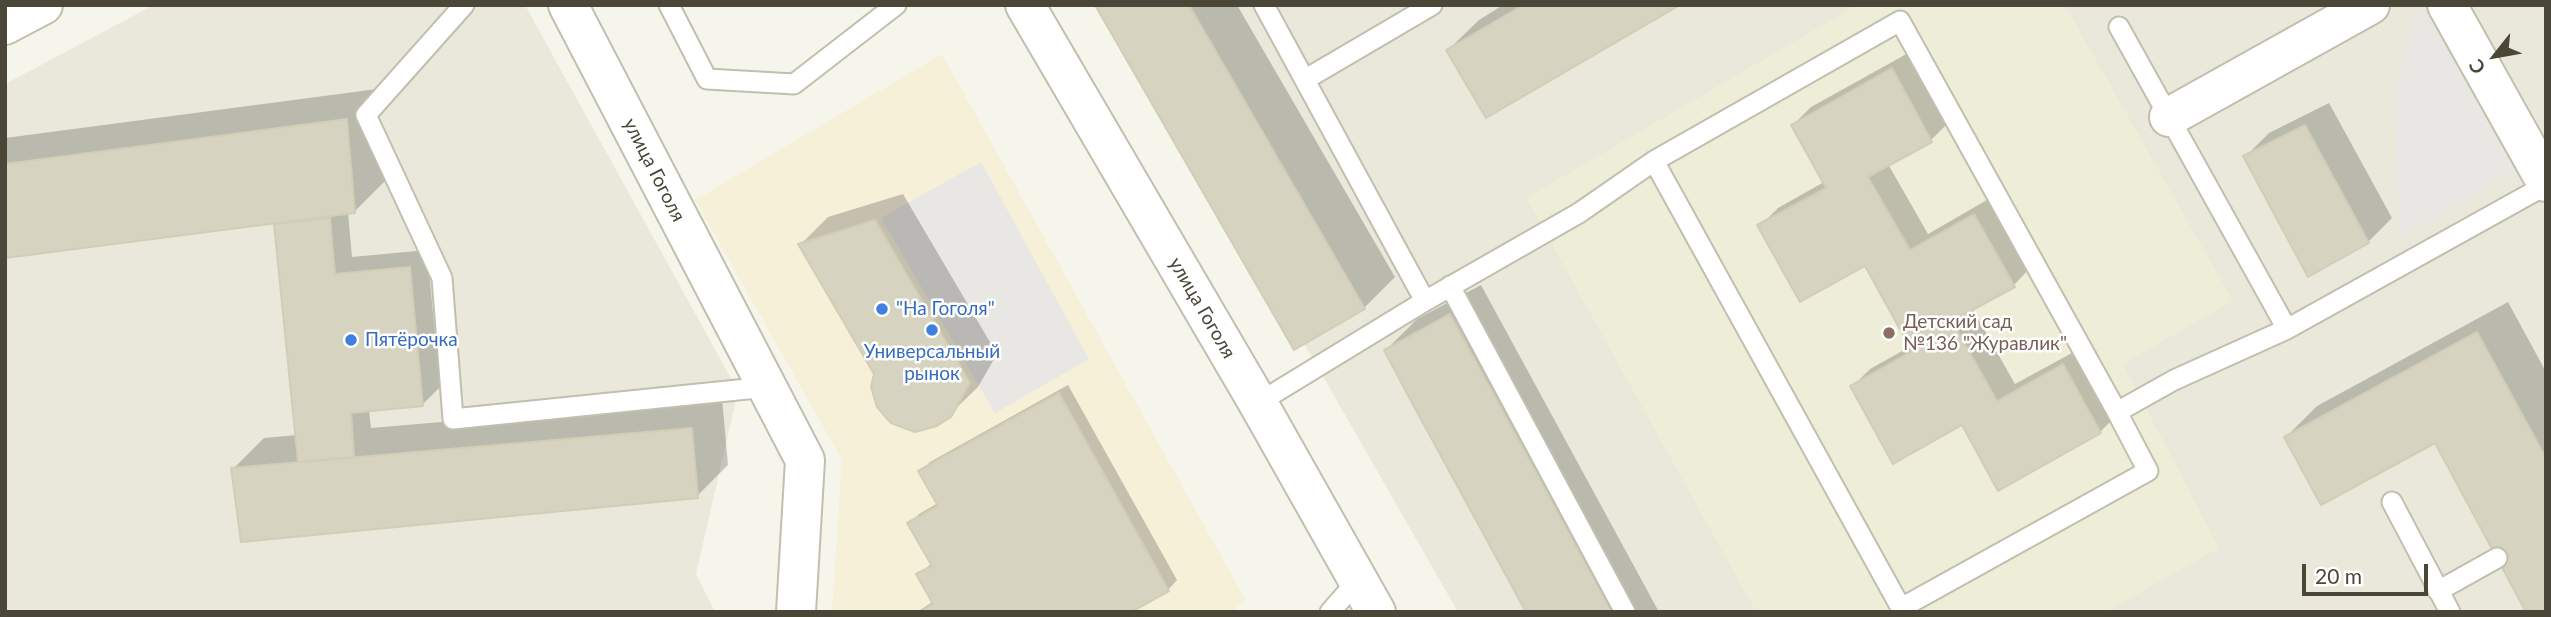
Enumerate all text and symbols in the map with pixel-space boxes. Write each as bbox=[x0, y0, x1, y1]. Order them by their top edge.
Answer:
north arrow bbox=[2460, 21, 2530, 91]
text: С bbox=[2463, 56, 2490, 78]
street label: улица Гоголя bbox=[618, 115, 690, 225]
street label: улица Гоголя bbox=[1164, 253, 1240, 363]
place label: "На Гоголя" bbox=[896, 298, 995, 320]
marker: "На Гоголя" bbox=[874, 301, 890, 317]
place label: Детский сад №136 "Журавлик" bbox=[1903, 311, 2067, 355]
marker: Универсальный рынок bbox=[924, 322, 940, 338]
marker: Детский сад №136 "Журавлик" bbox=[1881, 325, 1897, 341]
place label: Пятёрочка bbox=[365, 329, 458, 351]
marker: Пятёрочка bbox=[343, 332, 359, 348]
place label: Универсальный рынок bbox=[864, 341, 1000, 385]
scale bar bbox=[2306, 550, 2432, 594]
text: 20 m bbox=[2315, 563, 2362, 588]

